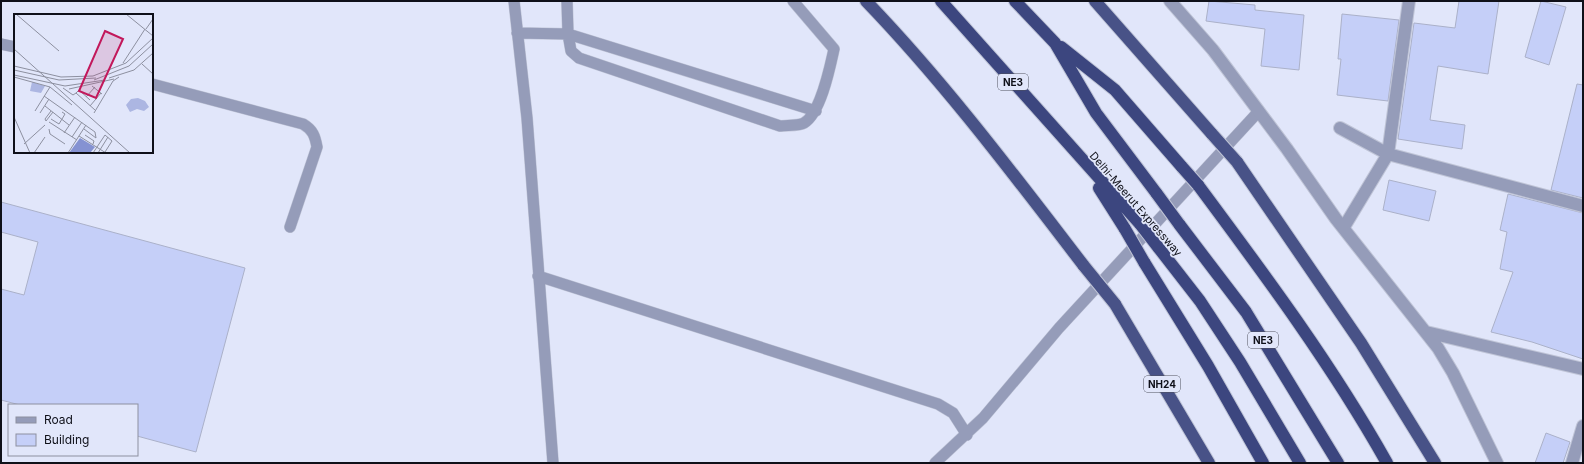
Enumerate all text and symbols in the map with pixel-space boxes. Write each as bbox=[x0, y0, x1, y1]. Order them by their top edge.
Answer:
inset map bbox=[14, 14, 153, 153]
road number: NE3 bbox=[998, 74, 1028, 90]
street label: Delhi-Meerut Expressway bbox=[1087, 149, 1185, 259]
road number: NE3 bbox=[1248, 332, 1278, 348]
road number: NH24 bbox=[1144, 376, 1180, 392]
legend bbox=[8, 404, 138, 456]
text: Road bbox=[44, 412, 73, 427]
text: Building bbox=[44, 432, 89, 447]

